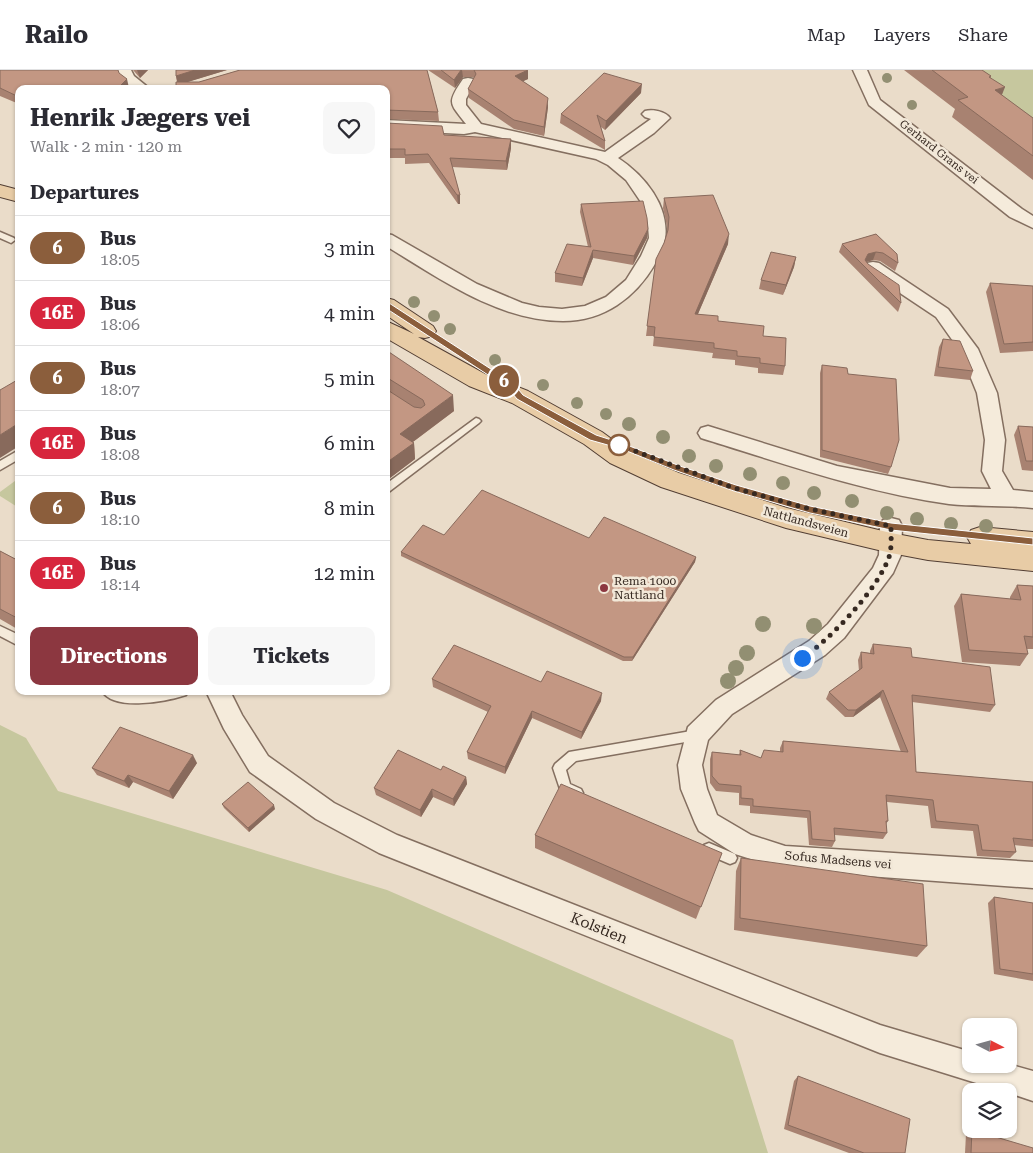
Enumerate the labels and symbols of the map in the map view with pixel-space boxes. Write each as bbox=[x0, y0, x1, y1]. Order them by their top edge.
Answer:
street label: Gerhard Grans vei bbox=[897, 117, 981, 187]
line badge: 6 bbox=[488, 365, 520, 397]
unlabelled marker bbox=[608, 434, 630, 456]
street label: Nattlandsveien bbox=[762, 504, 850, 540]
place label: Rema 1000 Nattland bbox=[614, 574, 676, 602]
marker: Rema 1000 Nattland bbox=[598, 582, 610, 594]
your location bbox=[790, 646, 815, 671]
street label: Sofus Madsens vei bbox=[784, 848, 892, 872]
street label: Kolstien bbox=[568, 908, 630, 948]
north arrow bbox=[962, 1018, 1018, 1072]

